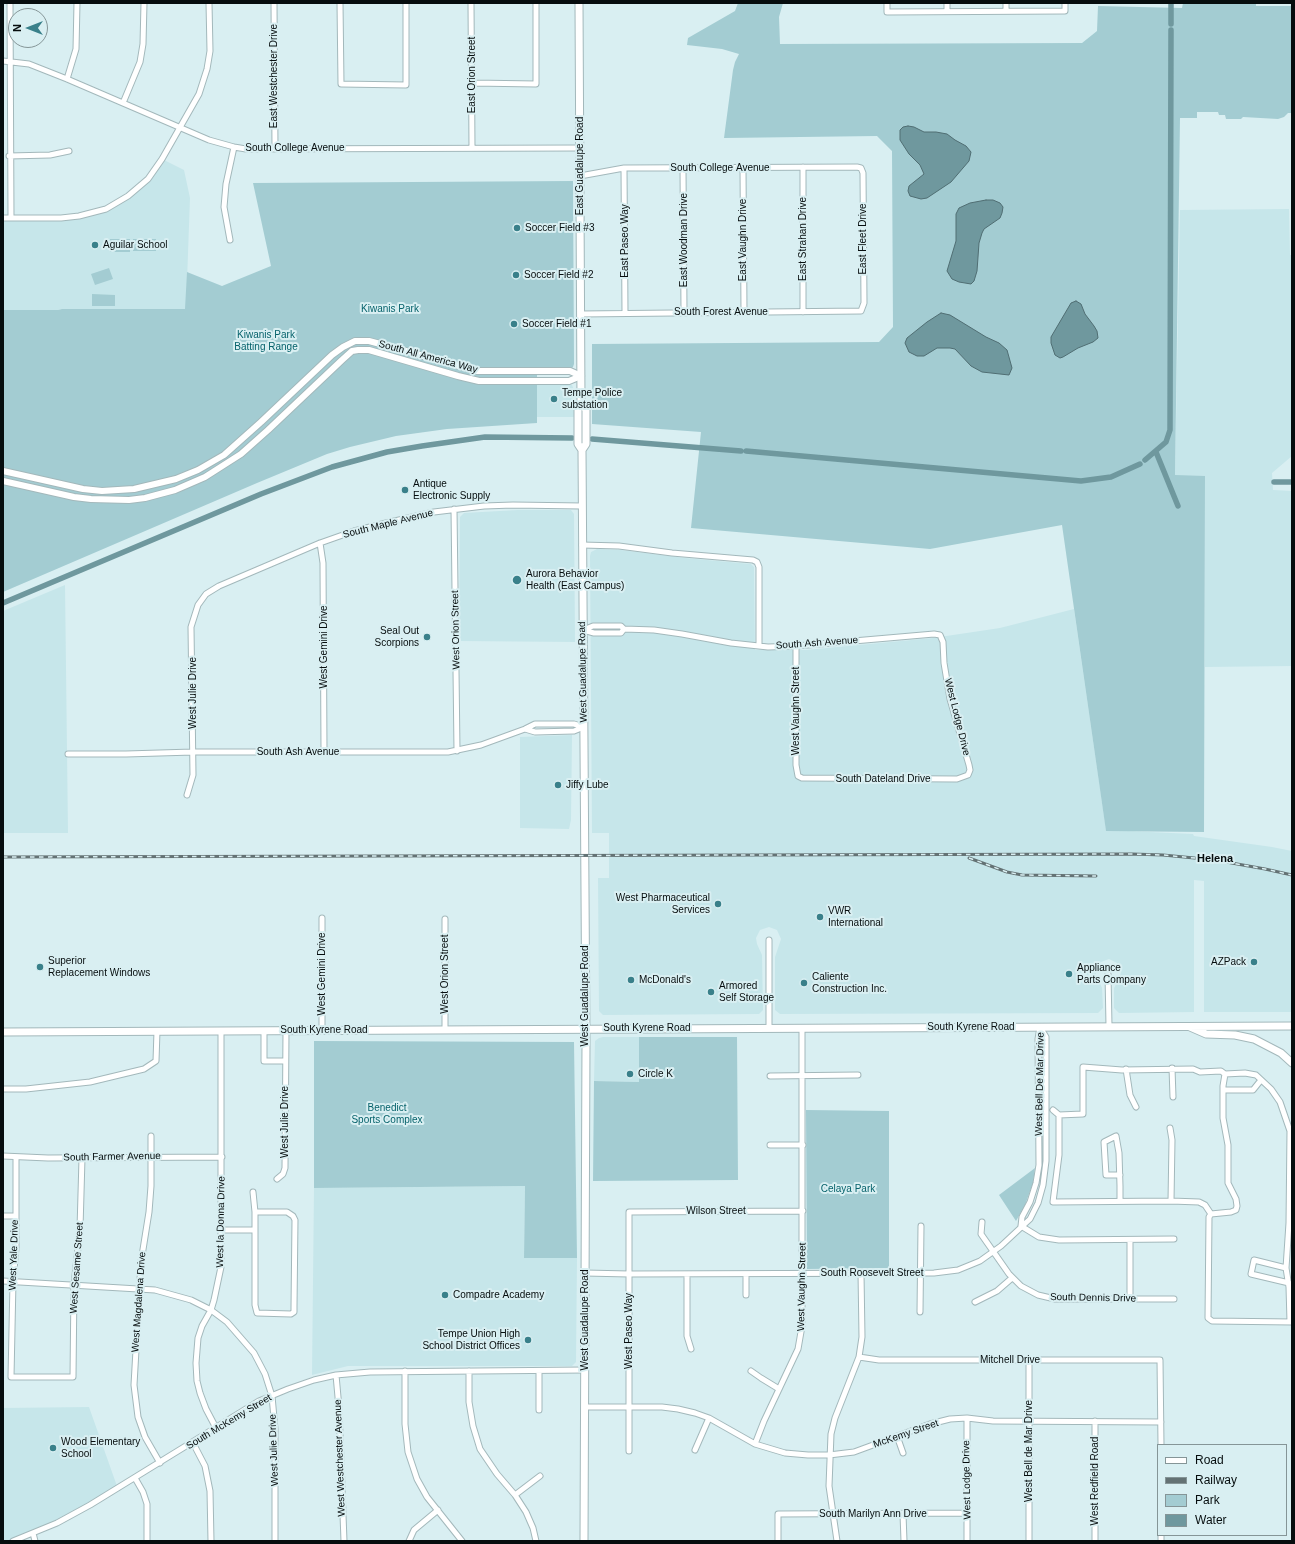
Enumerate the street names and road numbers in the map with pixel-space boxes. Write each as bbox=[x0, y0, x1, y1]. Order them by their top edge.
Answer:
street label: East Westchester Drive bbox=[268, 24, 280, 128]
street label: East Orion Street bbox=[466, 37, 478, 113]
street label: East Guadalupe Road bbox=[574, 117, 586, 215]
street label: South College Avenue bbox=[245, 142, 345, 154]
street label: South College Avenue bbox=[670, 162, 770, 174]
street label: East Woodman Drive bbox=[678, 193, 690, 287]
street label: East Strahan Drive bbox=[797, 197, 809, 281]
street label: East Vaughn Drive bbox=[737, 199, 749, 281]
street label: East Fleet Drive bbox=[857, 203, 869, 275]
street label: East Paseo Way bbox=[619, 204, 631, 278]
street label: South Forest Avenue bbox=[674, 306, 768, 318]
street label: South All America Way bbox=[377, 338, 479, 376]
street label: South Maple Avenue bbox=[342, 507, 434, 541]
street label: West Orion Street bbox=[449, 590, 463, 670]
street label: West Gemini Drive bbox=[318, 605, 330, 689]
street label: West Guadalupe Road bbox=[576, 621, 590, 723]
street label: South Ash Avenue bbox=[775, 634, 859, 652]
street label: West Julie Drive bbox=[187, 657, 199, 729]
street label: West Vaughn Street bbox=[790, 667, 802, 755]
street label: West Lodge Drive bbox=[942, 677, 972, 757]
street label: South Ash Avenue bbox=[257, 746, 339, 758]
street label: South Dateland Drive bbox=[835, 773, 931, 785]
street label: West Gemini Drive bbox=[316, 932, 328, 1016]
street label: West Orion Street bbox=[439, 934, 451, 1014]
street label: West Guadalupe Road bbox=[579, 946, 591, 1046]
street label: South Kyrene Road bbox=[927, 1021, 1015, 1033]
street label: South Kyrene Road bbox=[603, 1022, 691, 1034]
street label: South Kyrene Road bbox=[280, 1024, 368, 1036]
street label: West Bell De Mar Drive bbox=[1033, 1032, 1047, 1136]
street label: West Julie Drive bbox=[279, 1086, 291, 1158]
street label: South Farmer Avenue bbox=[63, 1150, 161, 1164]
street label: West la Donna Drive bbox=[214, 1176, 228, 1268]
street label: Wilson Street bbox=[686, 1205, 746, 1217]
street label: West Yale Drive bbox=[7, 1219, 21, 1291]
street label: West Sesame Street bbox=[68, 1222, 86, 1314]
street label: West Vaughn Street bbox=[795, 1243, 809, 1331]
street label: West Magdalena Drive bbox=[129, 1251, 149, 1353]
street label: South Roosevelt Street bbox=[821, 1267, 923, 1279]
street label: West Guadalupe Road bbox=[579, 1270, 591, 1370]
street label: South Dennis Drive bbox=[1050, 1291, 1136, 1305]
street label: West Paseo Way bbox=[623, 1293, 635, 1369]
street label: Mitchell Drive bbox=[980, 1354, 1040, 1366]
street label: South McKemy Street bbox=[184, 1392, 274, 1452]
street label: West Westchester Avenue bbox=[332, 1399, 348, 1517]
street label: West Bell de Mar Drive bbox=[1023, 1400, 1035, 1502]
street label: West Julie Drive bbox=[267, 1414, 281, 1486]
street label: McKemy Street bbox=[872, 1417, 940, 1451]
street label: West Redfield Road bbox=[1089, 1437, 1101, 1525]
street label: West Lodge Drive bbox=[960, 1440, 974, 1520]
street label: South Marilyn Ann Drive bbox=[819, 1508, 927, 1520]

